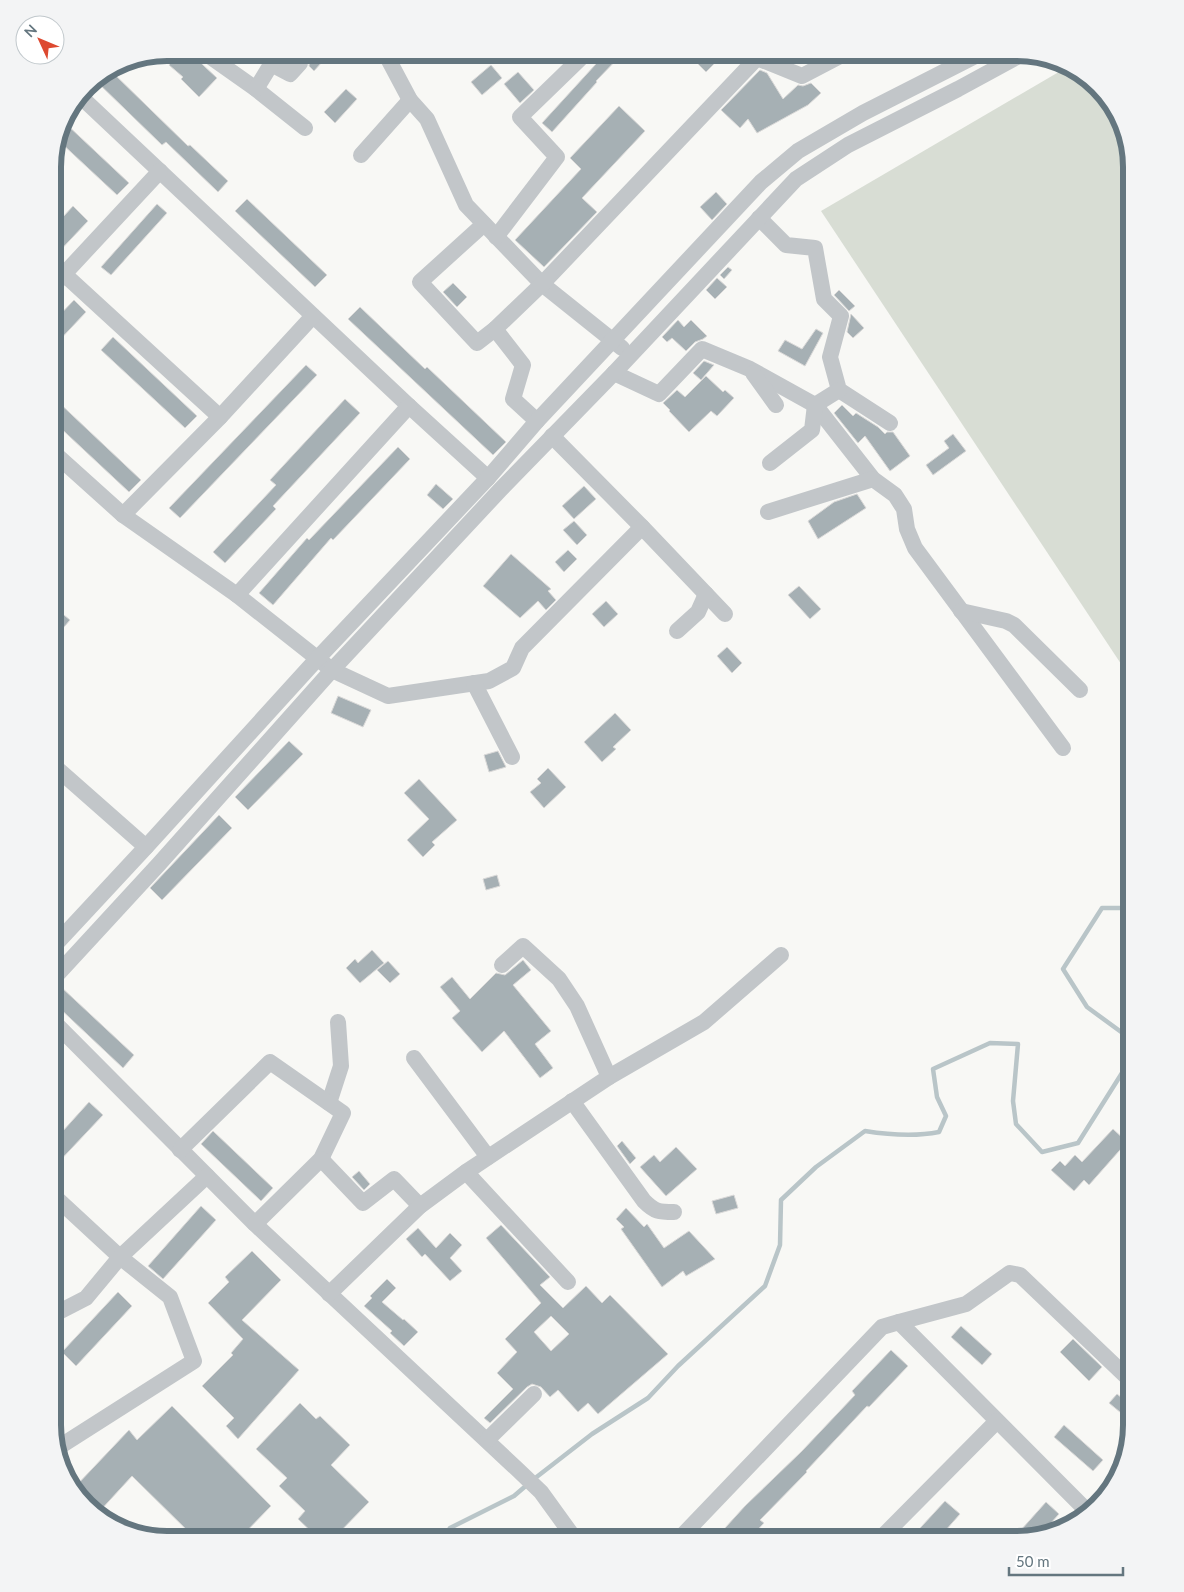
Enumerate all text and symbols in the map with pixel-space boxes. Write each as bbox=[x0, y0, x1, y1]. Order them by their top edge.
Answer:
north arrow bbox=[15, 15, 65, 65]
text: N bbox=[20, 21, 40, 40]
scale bar bbox=[1009, 1544, 1123, 1576]
text: 50 m bbox=[1016, 1552, 1050, 1570]

